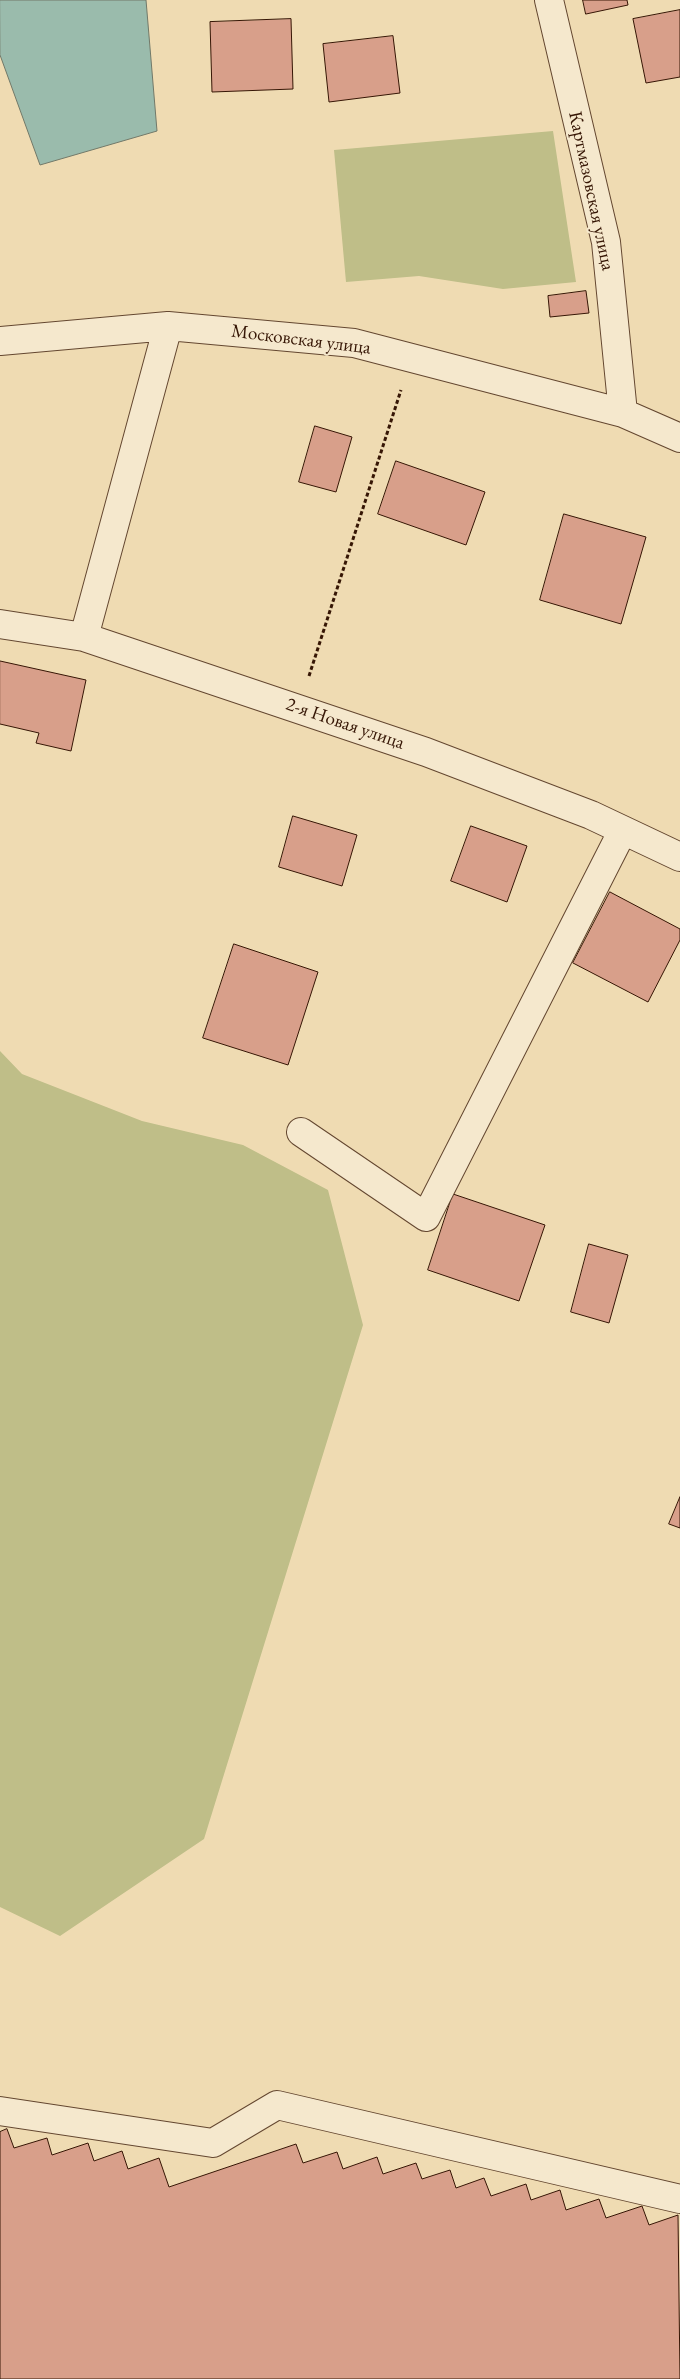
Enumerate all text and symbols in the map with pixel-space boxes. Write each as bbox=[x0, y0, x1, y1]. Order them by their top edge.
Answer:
street label: Картмазовская улица bbox=[563, 109, 619, 273]
street label: Московская улица bbox=[230, 320, 372, 360]
street label: 2-я Новая улица bbox=[283, 693, 407, 755]

